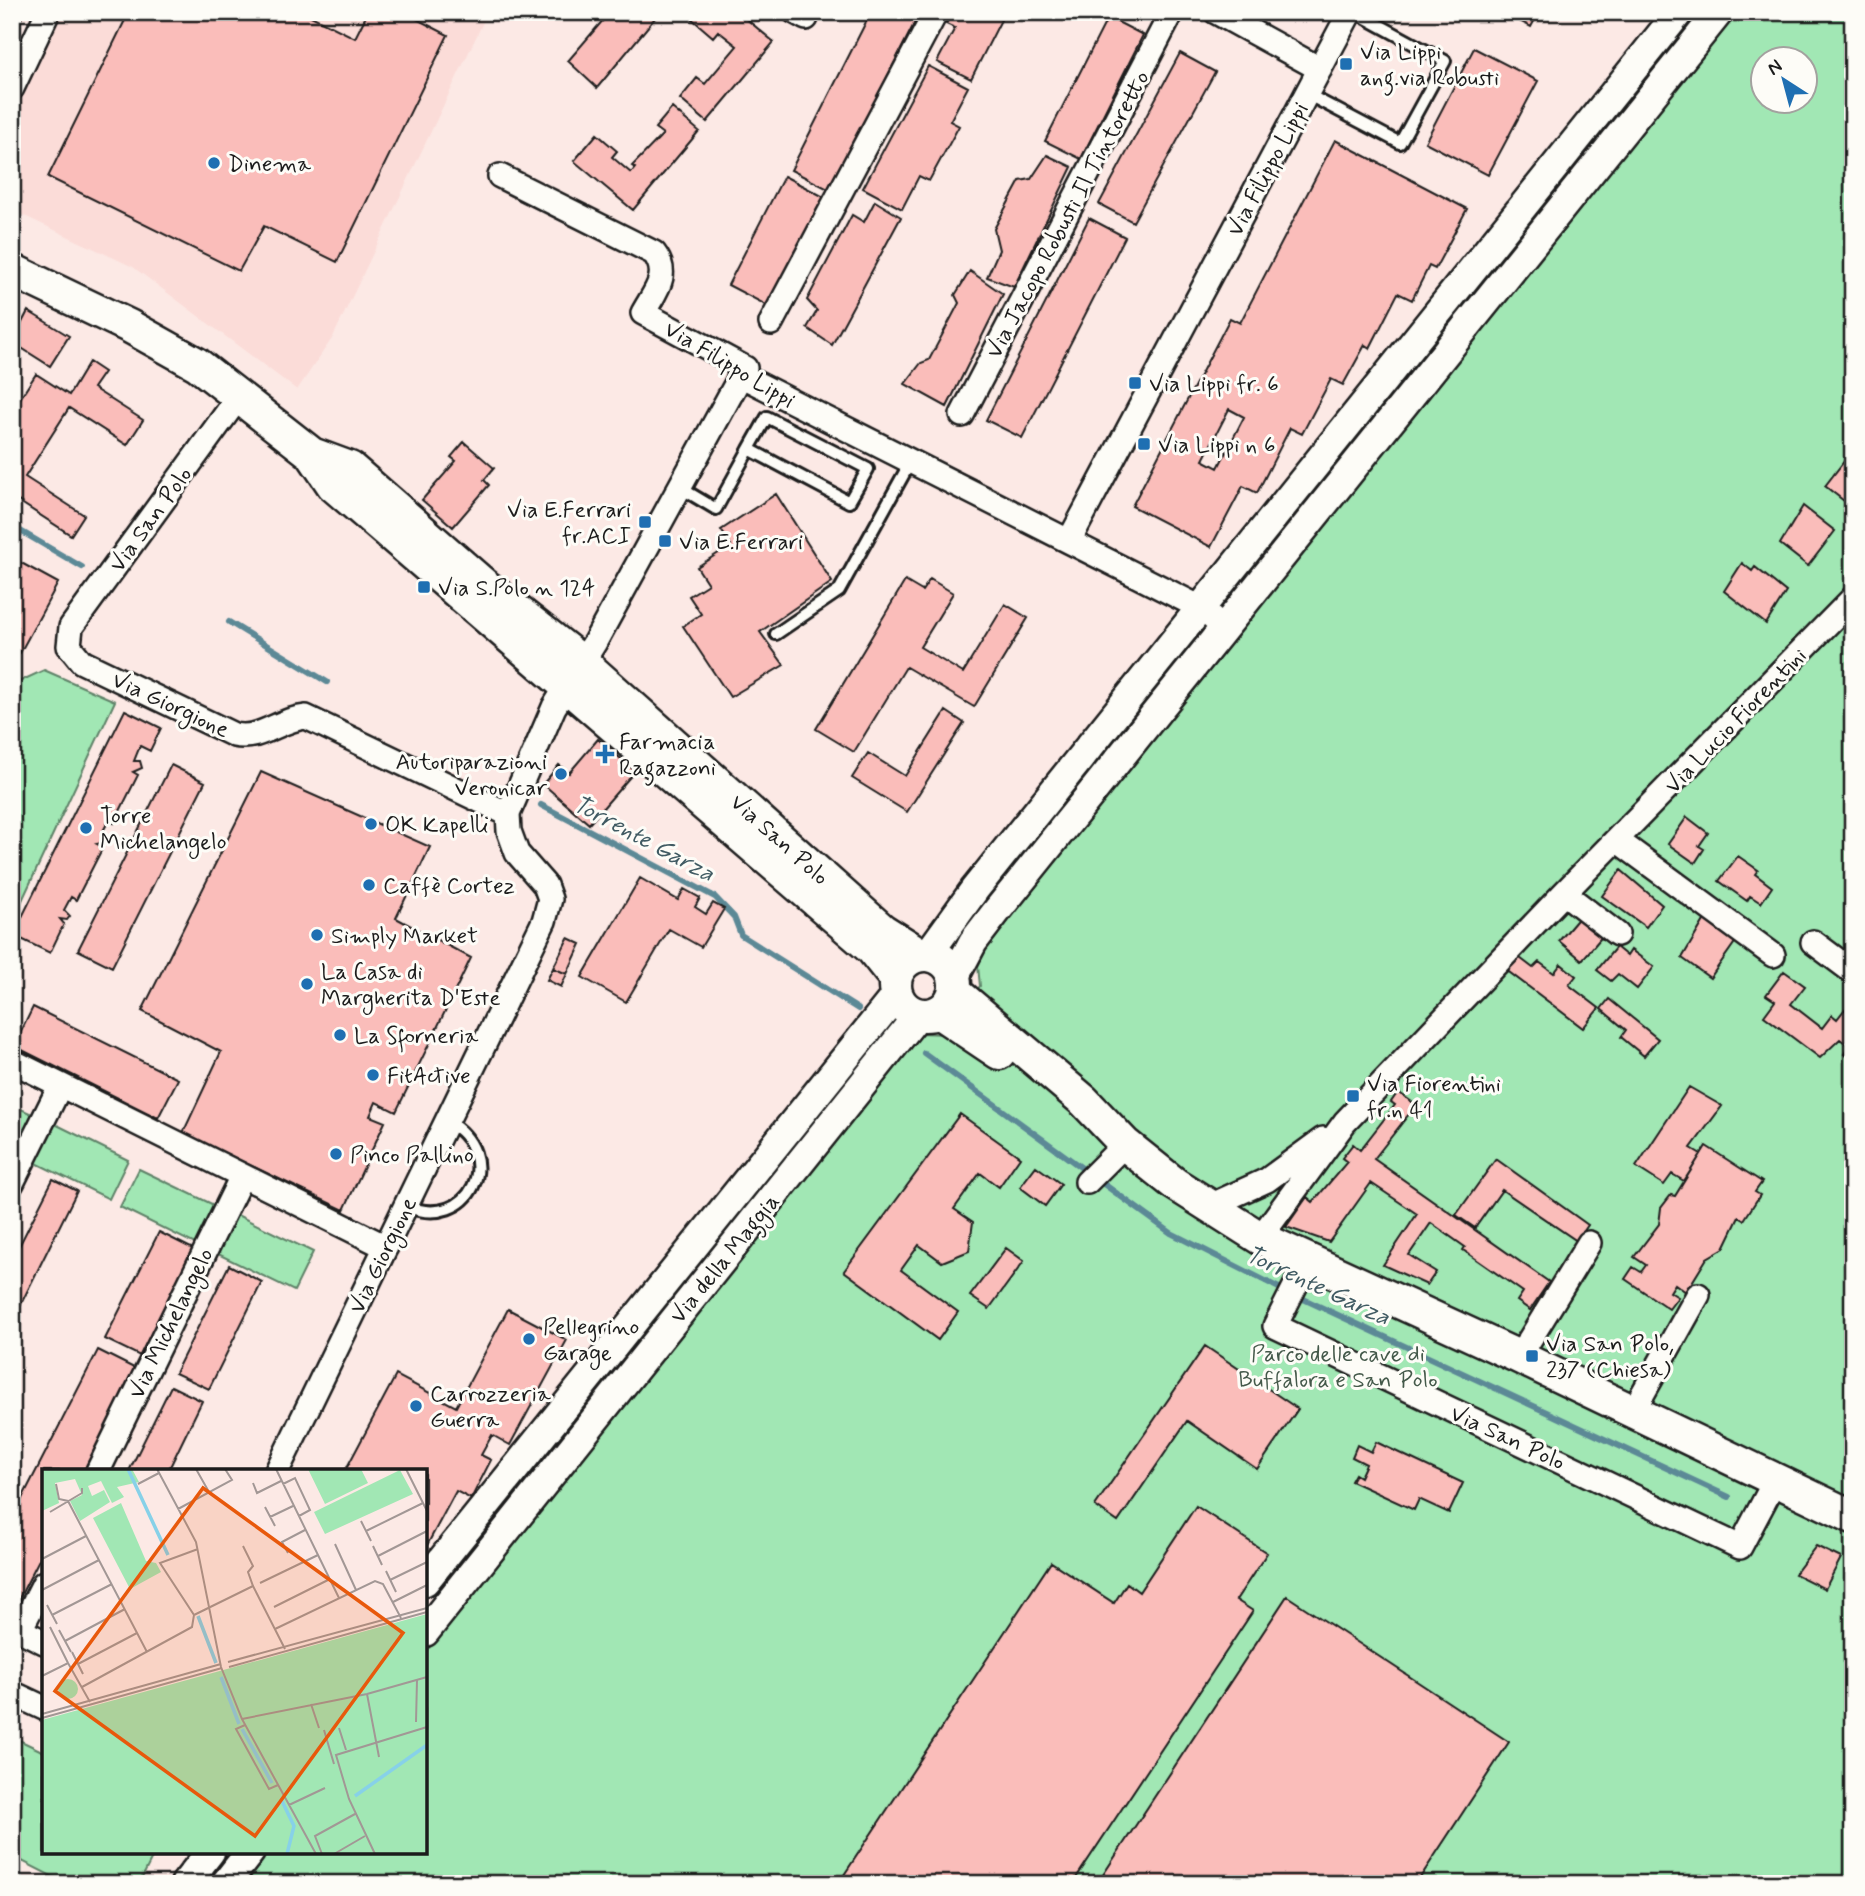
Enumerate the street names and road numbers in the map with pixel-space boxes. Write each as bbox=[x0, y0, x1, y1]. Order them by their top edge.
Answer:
street label: Via Jacopo Robusti Il Tintoretto bbox=[980, 66, 1157, 364]
street label: Via Filippo Lippi bbox=[1221, 98, 1317, 242]
street label: Via Filippo Lippi bbox=[658, 315, 800, 417]
street label: Via San Polo bbox=[103, 462, 200, 579]
street label: Via Lucio Fiorentini bbox=[1659, 642, 1814, 801]
street label: Via Giorgione bbox=[106, 666, 234, 748]
street label: Via San Polo bbox=[723, 788, 834, 893]
street label: Via della Maggia bbox=[664, 1188, 789, 1332]
street label: Via Giorgione bbox=[343, 1193, 427, 1320]
street label: Via Michelangelo bbox=[122, 1244, 223, 1405]
street label: Via San Polo bbox=[1445, 1399, 1569, 1478]

